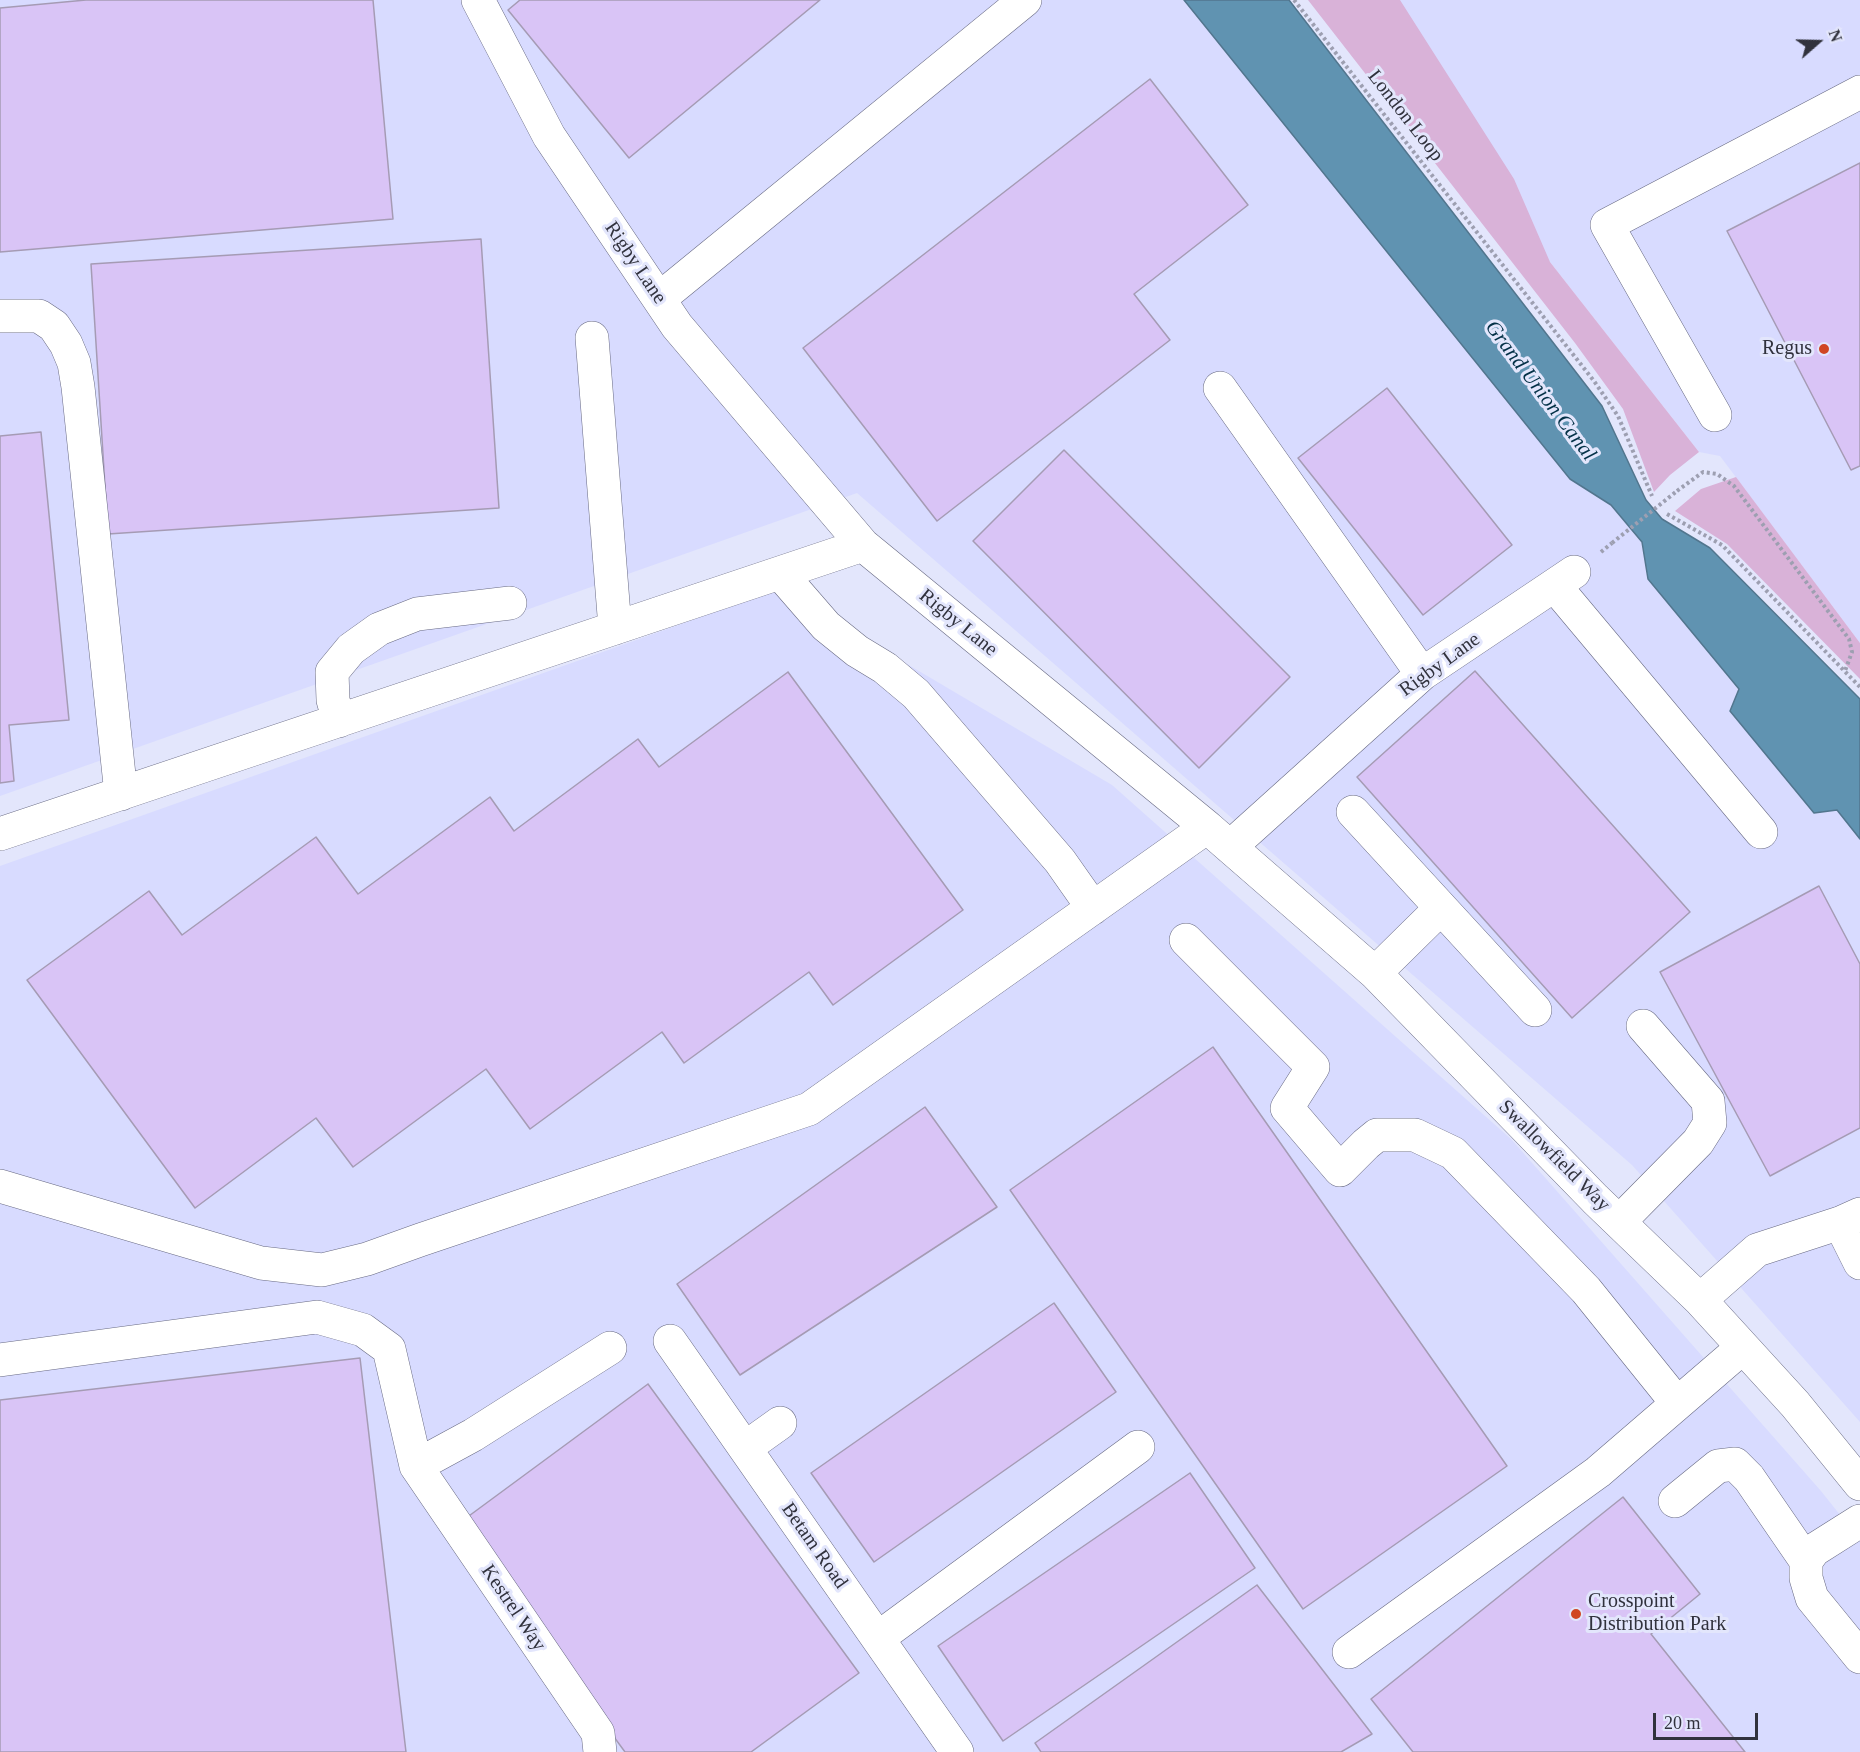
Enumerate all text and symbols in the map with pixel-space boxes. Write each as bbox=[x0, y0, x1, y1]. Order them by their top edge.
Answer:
north arrow bbox=[1788, 12, 1848, 72]
text: N bbox=[1825, 27, 1845, 44]
street label: London Loop bbox=[1362, 65, 1448, 167]
street label: Rigby Lane bbox=[599, 217, 671, 309]
water label: Grand Union Canal bbox=[1479, 316, 1601, 466]
place label: Regus bbox=[1762, 337, 1812, 361]
marker: Regus bbox=[1817, 342, 1831, 356]
street label: Rigby Lane bbox=[914, 584, 1002, 662]
street label: Rigby Lane bbox=[1395, 628, 1485, 702]
street label: Swallowfield Way bbox=[1493, 1095, 1615, 1217]
street label: Betam Road bbox=[776, 1498, 852, 1594]
street label: Kestrel Way bbox=[475, 1560, 551, 1656]
place label: Crosspoint Distribution Park bbox=[1588, 1590, 1726, 1637]
marker: Crosspoint Distribution Park bbox=[1569, 1607, 1583, 1621]
scale bar bbox=[1656, 1701, 1761, 1739]
text: 20 m bbox=[1664, 1713, 1701, 1733]

